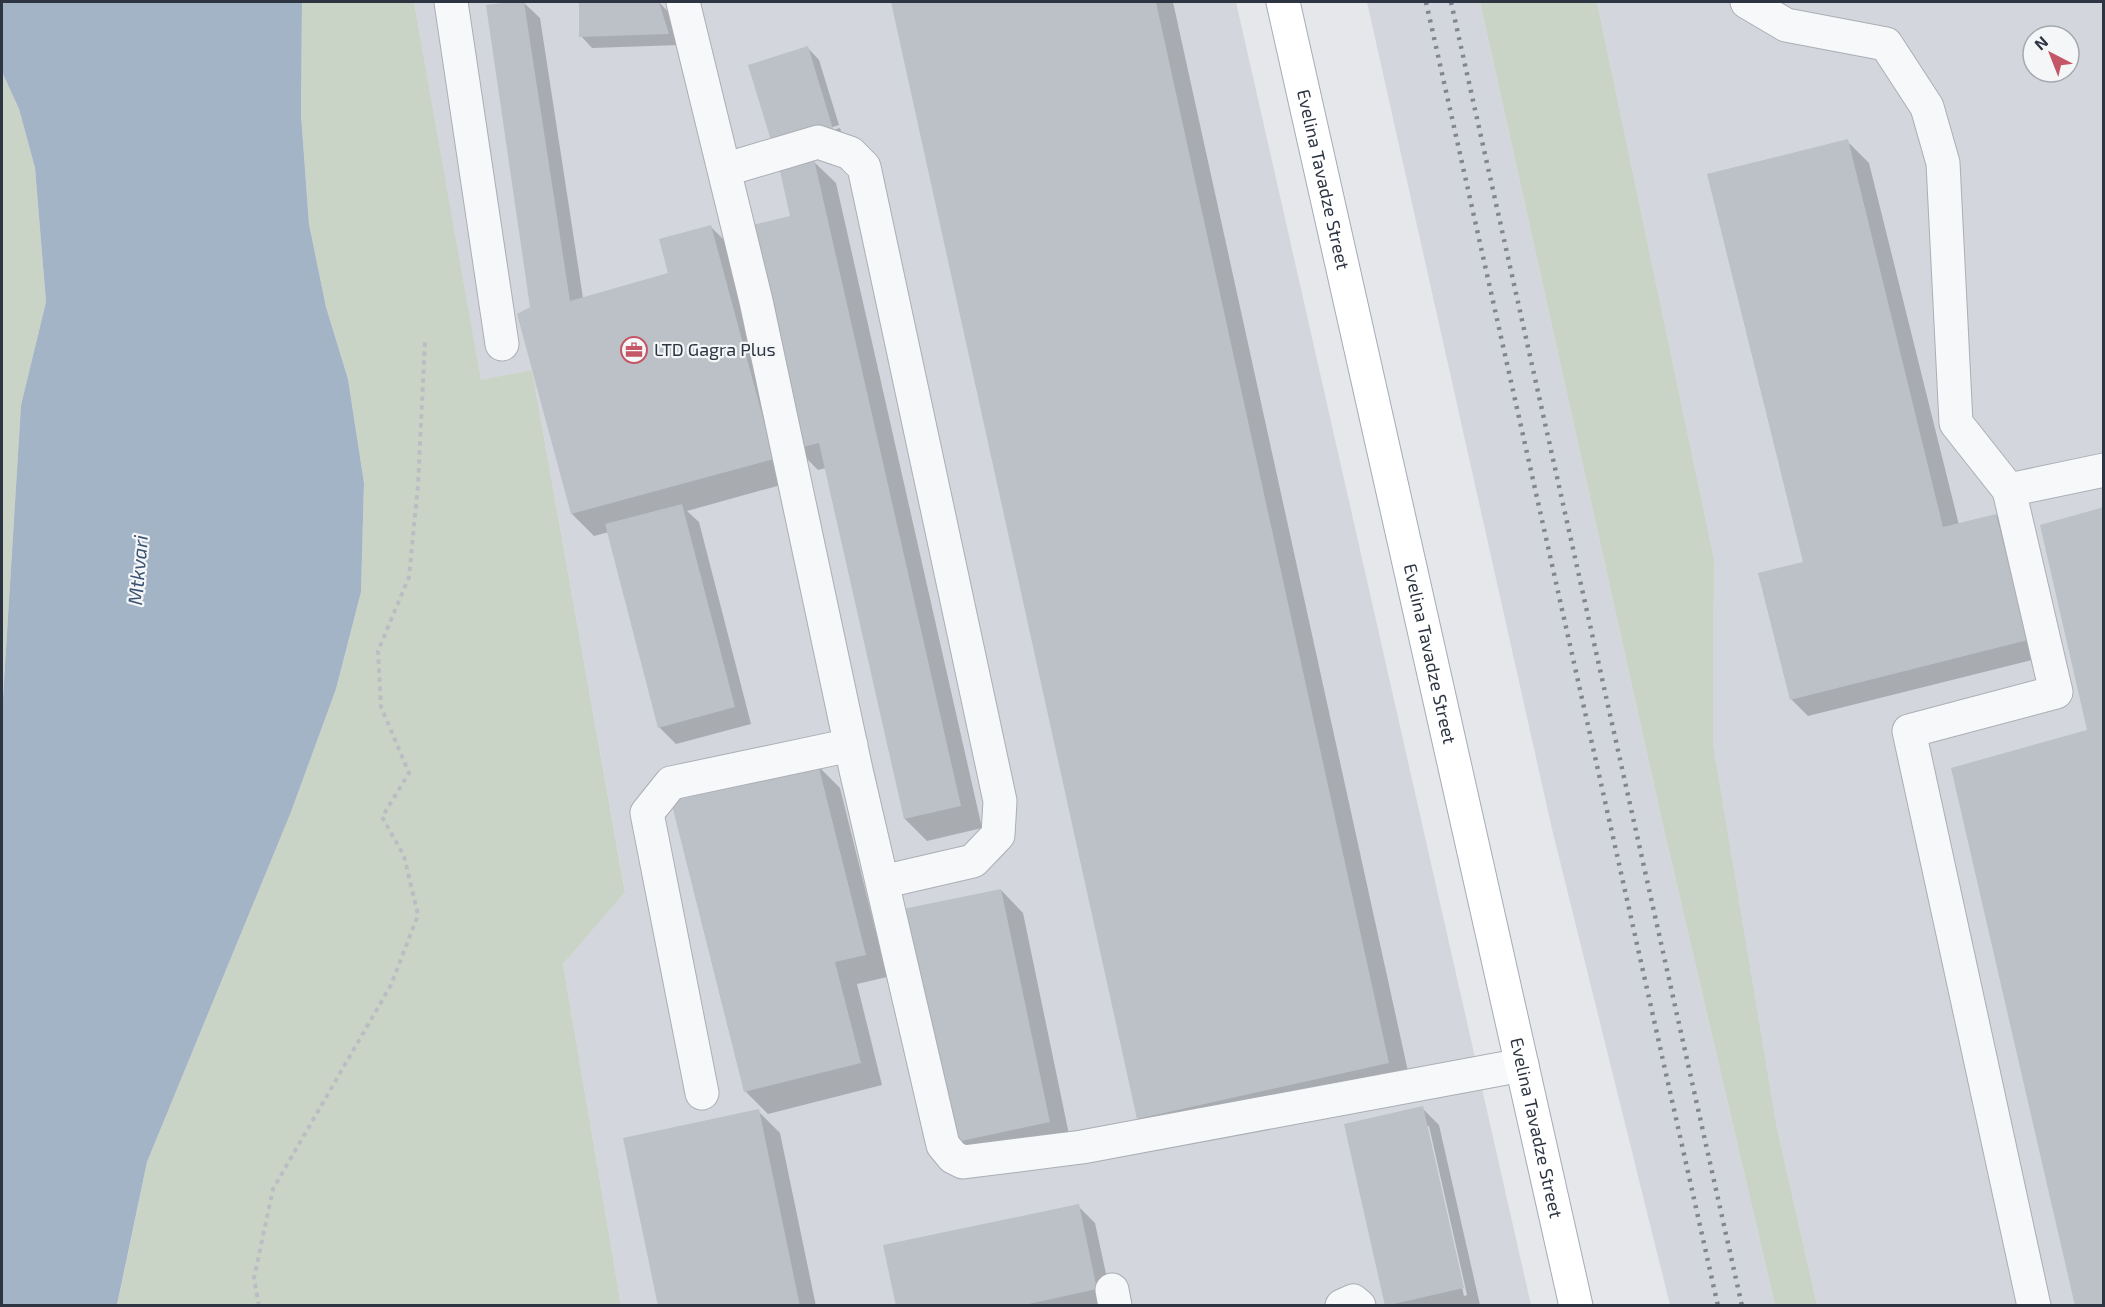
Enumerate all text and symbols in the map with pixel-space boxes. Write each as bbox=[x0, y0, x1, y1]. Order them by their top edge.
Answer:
north arrow bbox=[2021, 24, 2081, 84]
text: N bbox=[2030, 32, 2051, 53]
street label: Evelina Tavadze Street bbox=[1293, 87, 1355, 272]
office icon: LTD Gagra Plus bbox=[619, 335, 649, 365]
place label: LTD Gagra Plus bbox=[654, 338, 776, 360]
water label: Mtkvari bbox=[122, 534, 152, 606]
street label: Evelina Tavadze Street bbox=[1399, 561, 1461, 746]
street label: Evelina Tavadze Street bbox=[1506, 1035, 1568, 1220]

